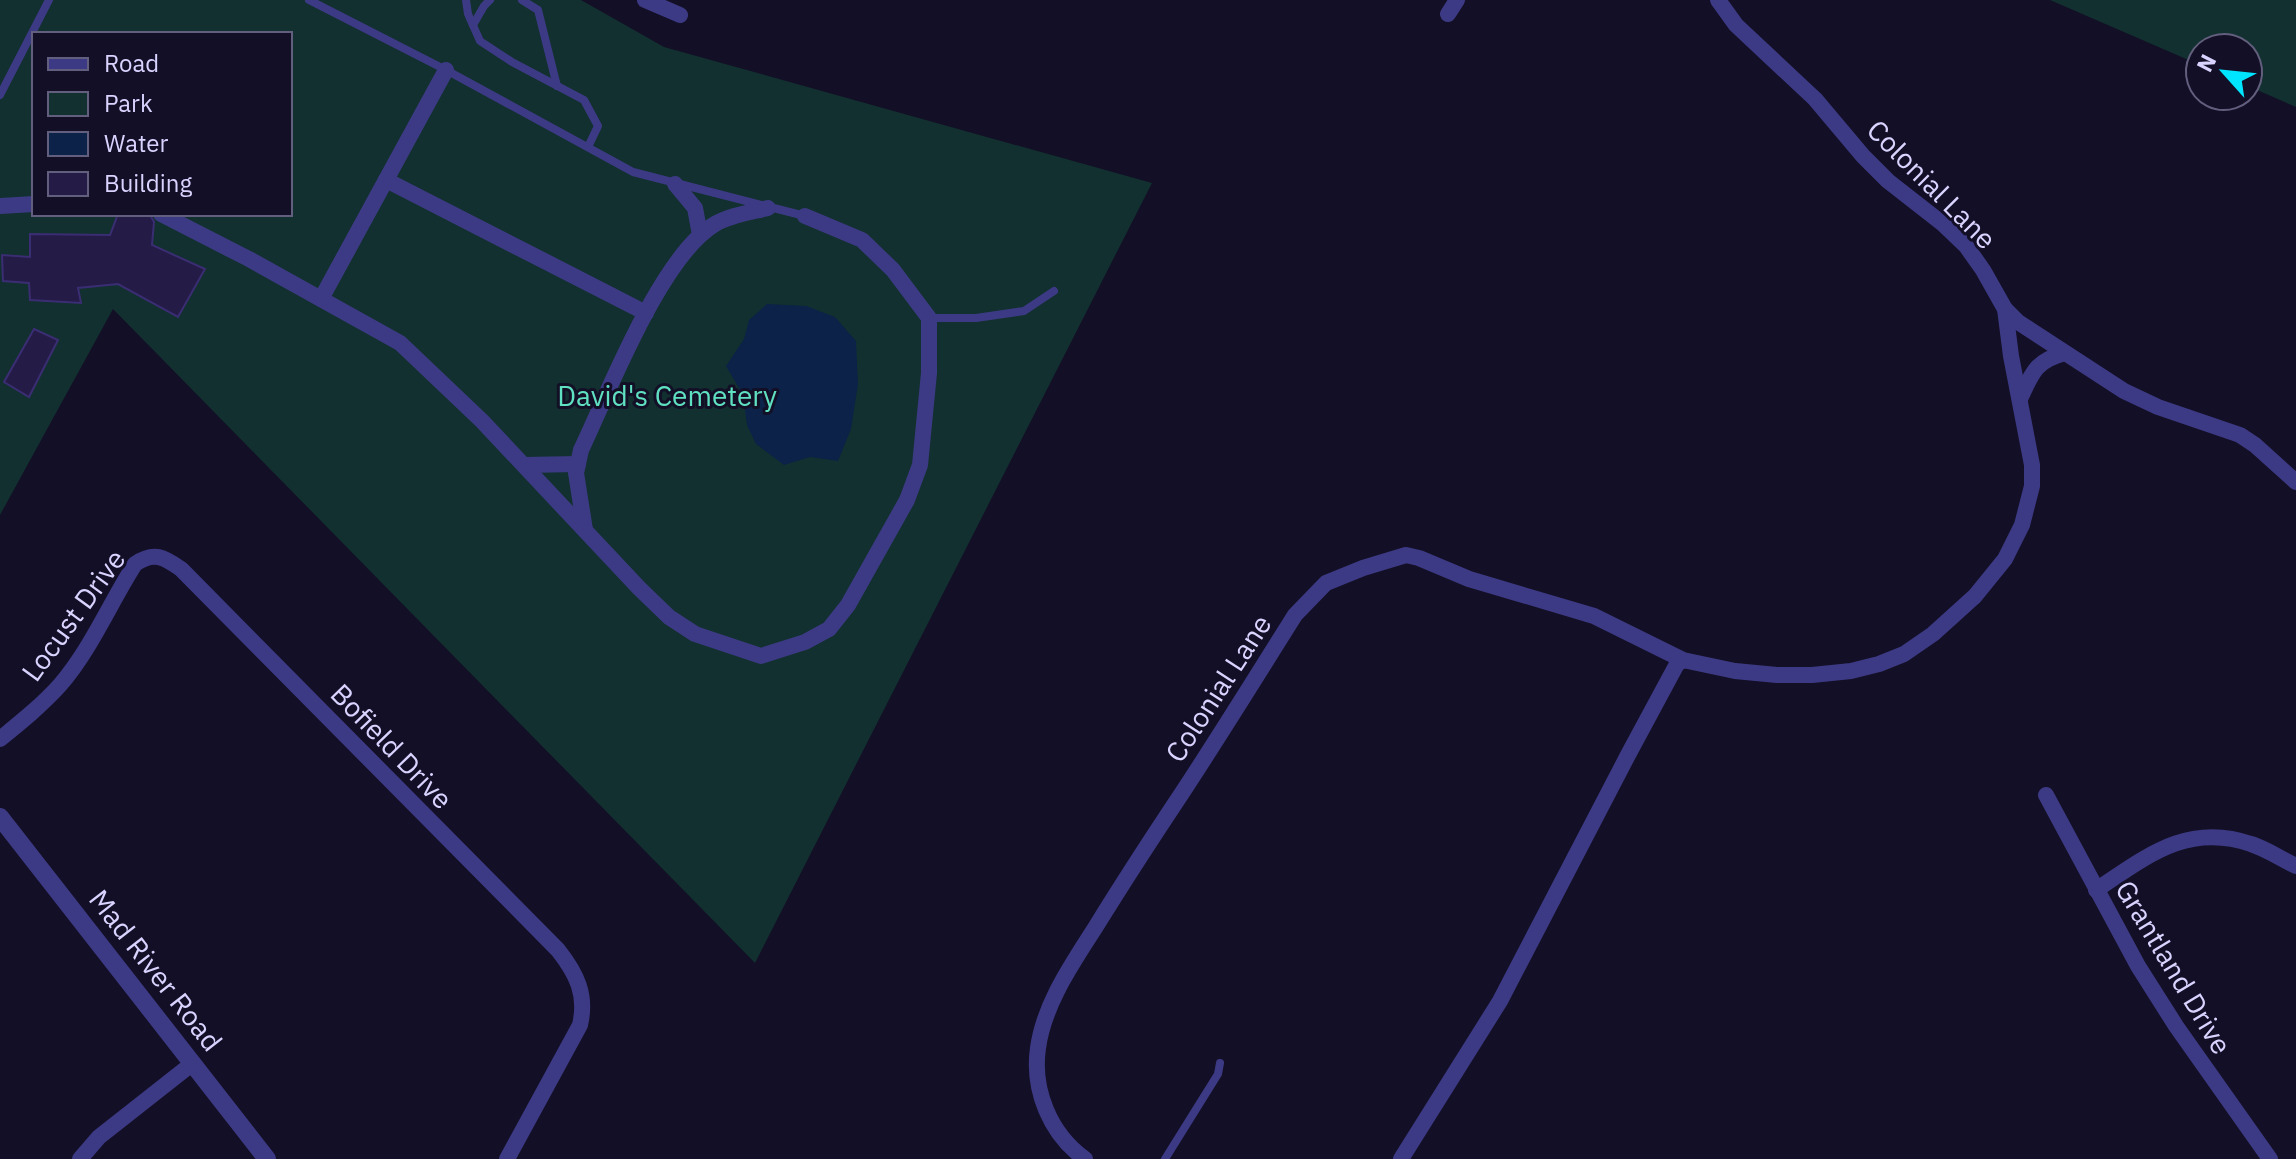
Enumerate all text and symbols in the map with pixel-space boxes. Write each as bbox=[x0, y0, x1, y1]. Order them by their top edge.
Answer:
legend bbox=[32, 32, 292, 216]
north arrow bbox=[2184, 32, 2264, 112]
text: Road bbox=[104, 47, 159, 79]
text: N bbox=[2189, 49, 2222, 76]
text: Park bbox=[104, 87, 153, 119]
street label: Colonial Lane bbox=[1859, 111, 2005, 257]
text: Water bbox=[104, 127, 168, 159]
text: Building bbox=[104, 167, 192, 199]
park label: David's Cemetery bbox=[557, 377, 777, 414]
street label: Locust Drive bbox=[13, 542, 133, 688]
street label: Colonial Lane bbox=[1157, 607, 1279, 769]
street label: Bofield Drive bbox=[323, 675, 461, 817]
street label: Grantland Drive bbox=[2108, 873, 2240, 1061]
street label: Mad River Road bbox=[81, 882, 231, 1058]

